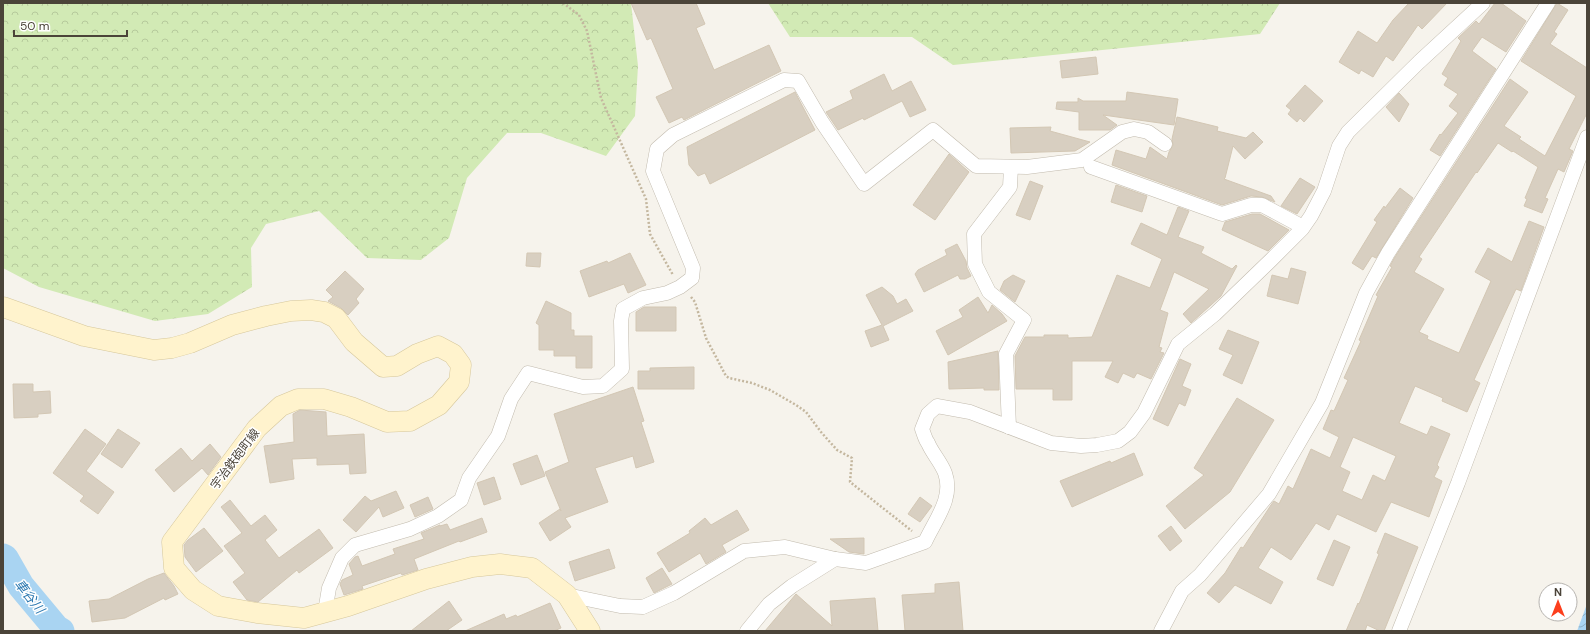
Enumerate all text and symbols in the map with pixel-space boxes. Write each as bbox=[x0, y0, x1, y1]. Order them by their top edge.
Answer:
scale bar bbox=[14, 12, 127, 38]
text: 50 m bbox=[20, 18, 49, 34]
street label: 宇治鉄砲町線 bbox=[207, 425, 263, 493]
water label: 車谷川 bbox=[11, 576, 50, 618]
north arrow bbox=[1538, 582, 1578, 622]
text: N bbox=[1554, 585, 1562, 599]

